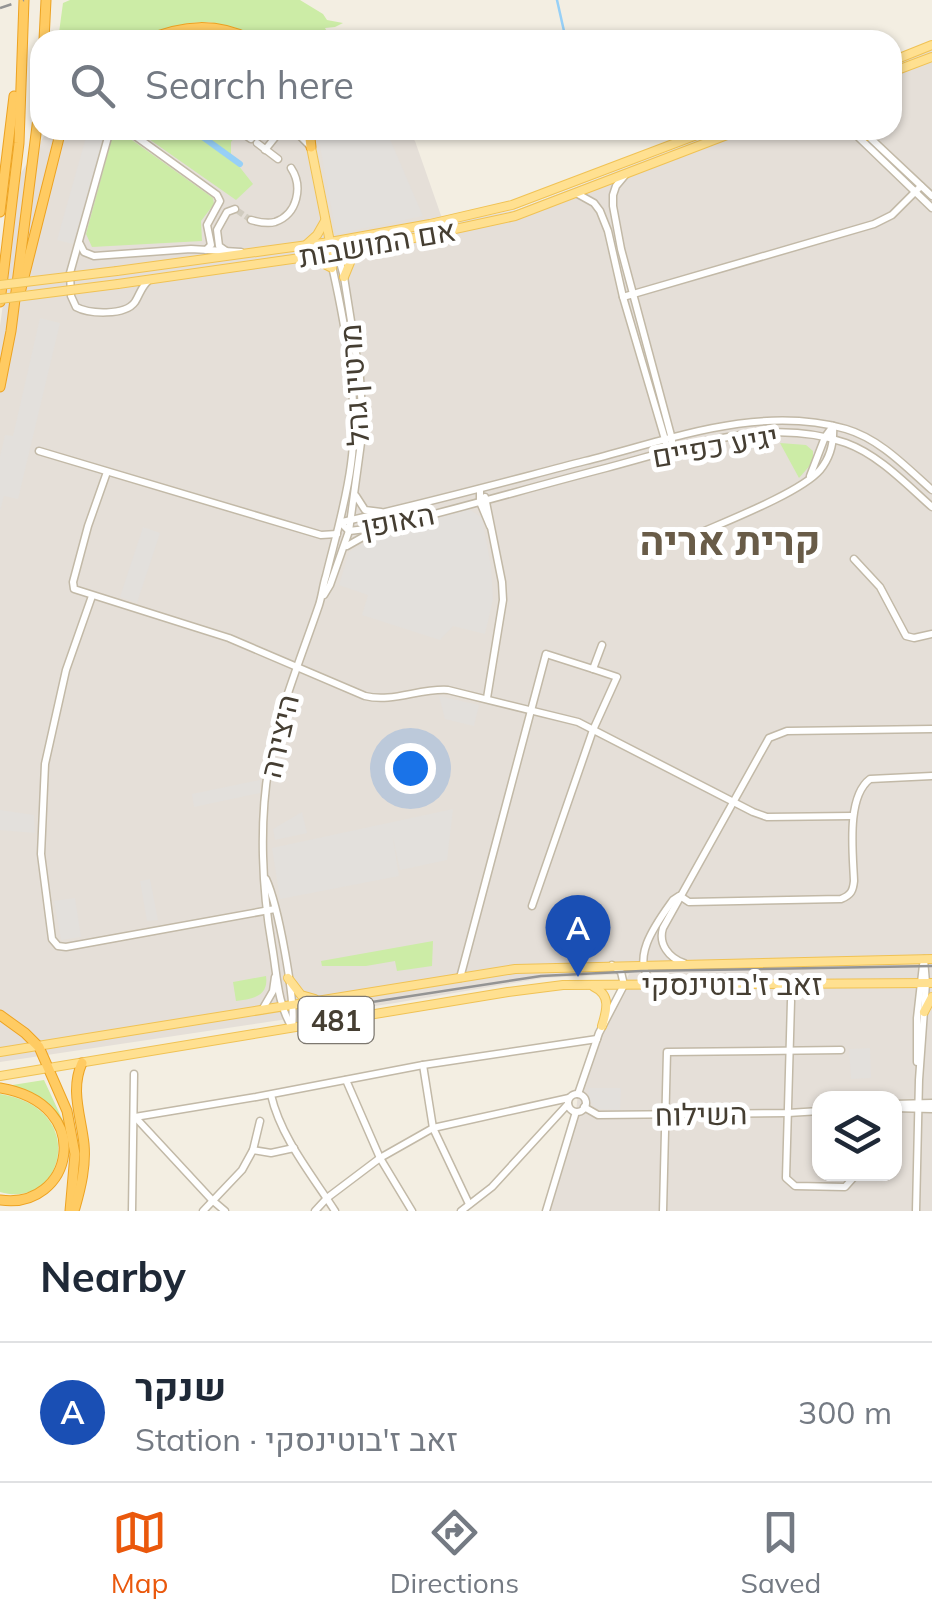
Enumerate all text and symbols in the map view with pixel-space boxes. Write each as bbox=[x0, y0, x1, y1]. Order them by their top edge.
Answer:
search box bbox=[30, 30, 902, 140]
icon: search bbox=[65, 58, 120, 113]
text: Search here bbox=[145, 61, 354, 109]
street label: אם המושבות bbox=[295, 210, 459, 276]
street label: מרטין גהל bbox=[331, 323, 377, 447]
street label: יגיע כפיים bbox=[649, 416, 781, 476]
street label: האופן bbox=[358, 494, 438, 546]
district label: קרית אריה bbox=[639, 515, 821, 565]
street label: היצירה bbox=[251, 691, 307, 781]
your location bbox=[385, 743, 436, 794]
pin: A bbox=[546, 894, 610, 977]
street label: זאב ז'בוטינסקי bbox=[642, 965, 822, 1003]
road number: 481 bbox=[298, 997, 374, 1043]
map controls bbox=[812, 1091, 902, 1181]
button: layers bbox=[812, 1091, 902, 1181]
street label: השילוח bbox=[654, 1094, 748, 1134]
text: Nearby bbox=[40, 1250, 186, 1303]
text: שנקר bbox=[135, 1363, 226, 1411]
text: A bbox=[60, 1392, 85, 1432]
text: 300 m bbox=[798, 1392, 892, 1432]
text: Station · זאב ז'בוטינסקי bbox=[135, 1419, 458, 1459]
tab: Map bbox=[111, 1505, 168, 1600]
tab: Directions bbox=[390, 1505, 519, 1600]
tab: Saved bbox=[740, 1505, 821, 1600]

